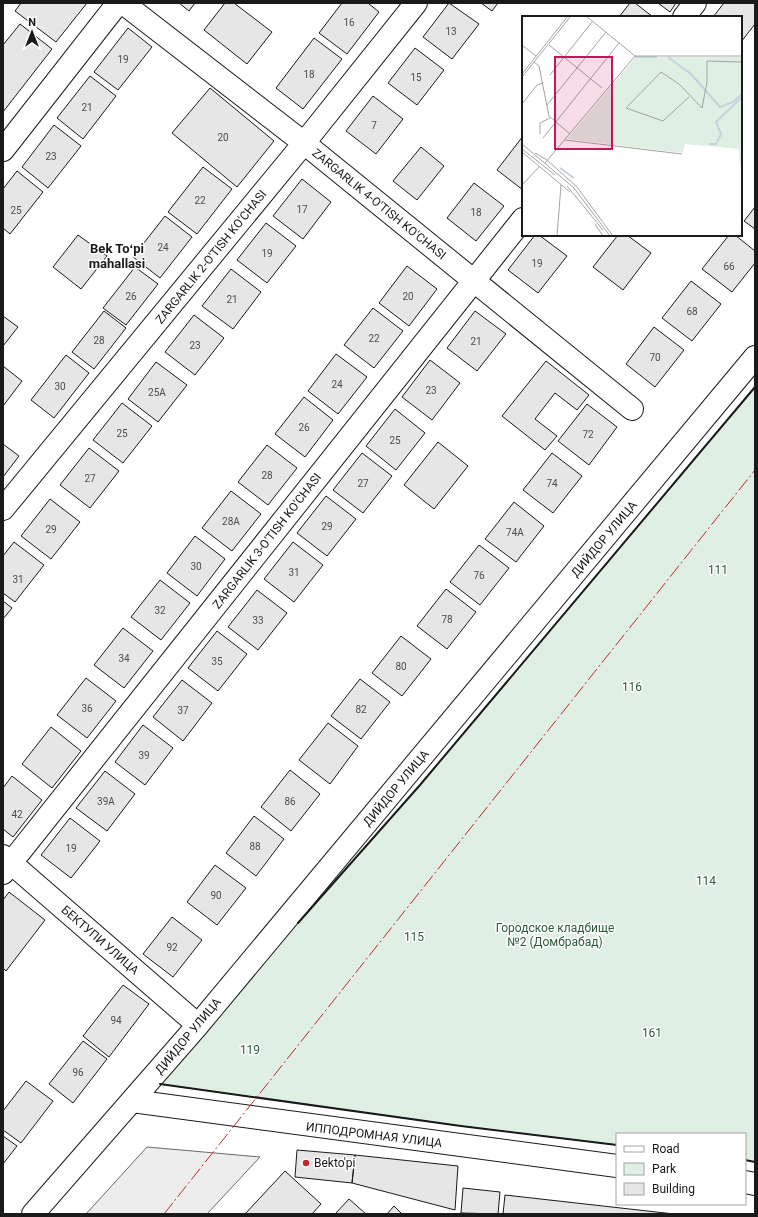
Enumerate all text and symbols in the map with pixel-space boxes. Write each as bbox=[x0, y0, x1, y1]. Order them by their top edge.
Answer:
north arrow bbox=[12, 12, 52, 52]
text: N bbox=[28, 16, 36, 29]
inset map bbox=[522, 16, 742, 236]
house number: 16 bbox=[343, 17, 355, 28]
house number: 13 bbox=[445, 26, 457, 37]
house number: 19 bbox=[117, 54, 129, 65]
house number: 18 bbox=[303, 69, 315, 80]
house number: 15 bbox=[410, 72, 422, 83]
house number: 21 bbox=[81, 102, 93, 113]
house number: 7 bbox=[371, 120, 377, 131]
house number: 20 bbox=[217, 132, 229, 143]
street label: ZARGARLIK 4-O'TISH KO'CHASI bbox=[309, 146, 449, 262]
house number: 23 bbox=[45, 151, 57, 162]
street label: ZARGARLIK 2-O'TISH KO'CHASI bbox=[153, 187, 269, 327]
house number: 22 bbox=[194, 195, 206, 206]
house number: 17 bbox=[296, 204, 308, 215]
house number: 25 bbox=[10, 205, 22, 216]
house number: 18 bbox=[470, 207, 482, 218]
district label: Bek Toʻpi mahallasi bbox=[89, 241, 145, 271]
house number: 24 bbox=[157, 242, 169, 253]
house number: 19 bbox=[261, 248, 273, 259]
house number: 19 bbox=[531, 258, 543, 269]
house number: 66 bbox=[723, 261, 735, 272]
house number: 26 bbox=[125, 291, 137, 302]
house number: 20 bbox=[402, 291, 414, 302]
house number: 21 bbox=[226, 294, 238, 305]
house number: 68 bbox=[686, 306, 698, 317]
house number: 22 bbox=[368, 333, 380, 344]
house number: 28 bbox=[93, 335, 105, 346]
house number: 21 bbox=[470, 336, 482, 347]
house number: 23 bbox=[189, 340, 201, 351]
house number: 70 bbox=[649, 352, 661, 363]
house number: 24 bbox=[331, 379, 343, 390]
house number: 30 bbox=[54, 381, 66, 392]
house number: 23 bbox=[425, 385, 437, 396]
house number: 25A bbox=[148, 387, 166, 398]
house number: 26 bbox=[298, 422, 310, 433]
house number: 25 bbox=[116, 428, 128, 439]
house number: 72 bbox=[582, 429, 594, 440]
house number: 25 bbox=[389, 435, 401, 446]
street label: ZARGARLIK 3-O'TISH KO'CHASI bbox=[210, 470, 324, 612]
house number: 28 bbox=[261, 470, 273, 481]
house number: 27 bbox=[84, 473, 96, 484]
house number: 27 bbox=[357, 478, 369, 489]
house number: 74 bbox=[546, 478, 558, 489]
street label: ДИЙДОР УЛИЦА bbox=[567, 497, 640, 580]
house number: 28A bbox=[222, 516, 240, 527]
house number: 29 bbox=[321, 521, 333, 532]
house number: 29 bbox=[45, 524, 57, 535]
house number: 74A bbox=[506, 527, 524, 538]
house number: 30 bbox=[190, 561, 202, 572]
park label: 111 bbox=[708, 563, 728, 577]
house number: 31 bbox=[288, 567, 300, 578]
house number: 76 bbox=[473, 570, 485, 581]
house number: 31 bbox=[12, 574, 24, 585]
house number: 32 bbox=[154, 605, 166, 616]
house number: 78 bbox=[441, 614, 453, 625]
house number: 33 bbox=[252, 615, 264, 626]
house number: 34 bbox=[118, 653, 130, 664]
house number: 35 bbox=[211, 656, 223, 667]
house number: 80 bbox=[395, 661, 407, 672]
park label: 116 bbox=[622, 680, 642, 694]
house number: 36 bbox=[81, 703, 93, 714]
house number: 82 bbox=[355, 704, 367, 715]
house number: 37 bbox=[177, 705, 189, 716]
street label: ДИЙДОР УЛИЦА bbox=[359, 746, 432, 829]
house number: 39 bbox=[138, 750, 150, 761]
house number: 39A bbox=[97, 796, 115, 807]
house number: 86 bbox=[284, 796, 296, 807]
house number: 42 bbox=[11, 809, 23, 820]
house number: 88 bbox=[249, 841, 261, 852]
house number: 19 bbox=[65, 843, 77, 854]
park label: 114 bbox=[696, 874, 716, 888]
house number: 90 bbox=[210, 890, 222, 901]
street label: БЕКТУПИ УЛИЦА bbox=[58, 903, 142, 978]
park label: Городское кладбище №2 (Домбрабад) bbox=[496, 921, 614, 949]
park label: 115 bbox=[404, 930, 424, 944]
house number: 92 bbox=[166, 942, 178, 953]
street label: ДИЙДОР УЛИЦА bbox=[151, 994, 224, 1077]
house number: 94 bbox=[110, 1015, 122, 1026]
park label: 161 bbox=[642, 1026, 662, 1040]
park label: 119 bbox=[240, 1043, 260, 1057]
house number: 96 bbox=[72, 1067, 84, 1078]
street label: ИППОДРОМНАЯ УЛИЦА bbox=[305, 1120, 443, 1150]
legend bbox=[616, 1133, 746, 1205]
text: Road bbox=[652, 1142, 680, 1156]
place label: Bekto'pi bbox=[314, 1156, 355, 1170]
marker: Bekto'pi bbox=[301, 1158, 311, 1168]
text: Park bbox=[652, 1162, 677, 1176]
text: Building bbox=[652, 1182, 695, 1196]

